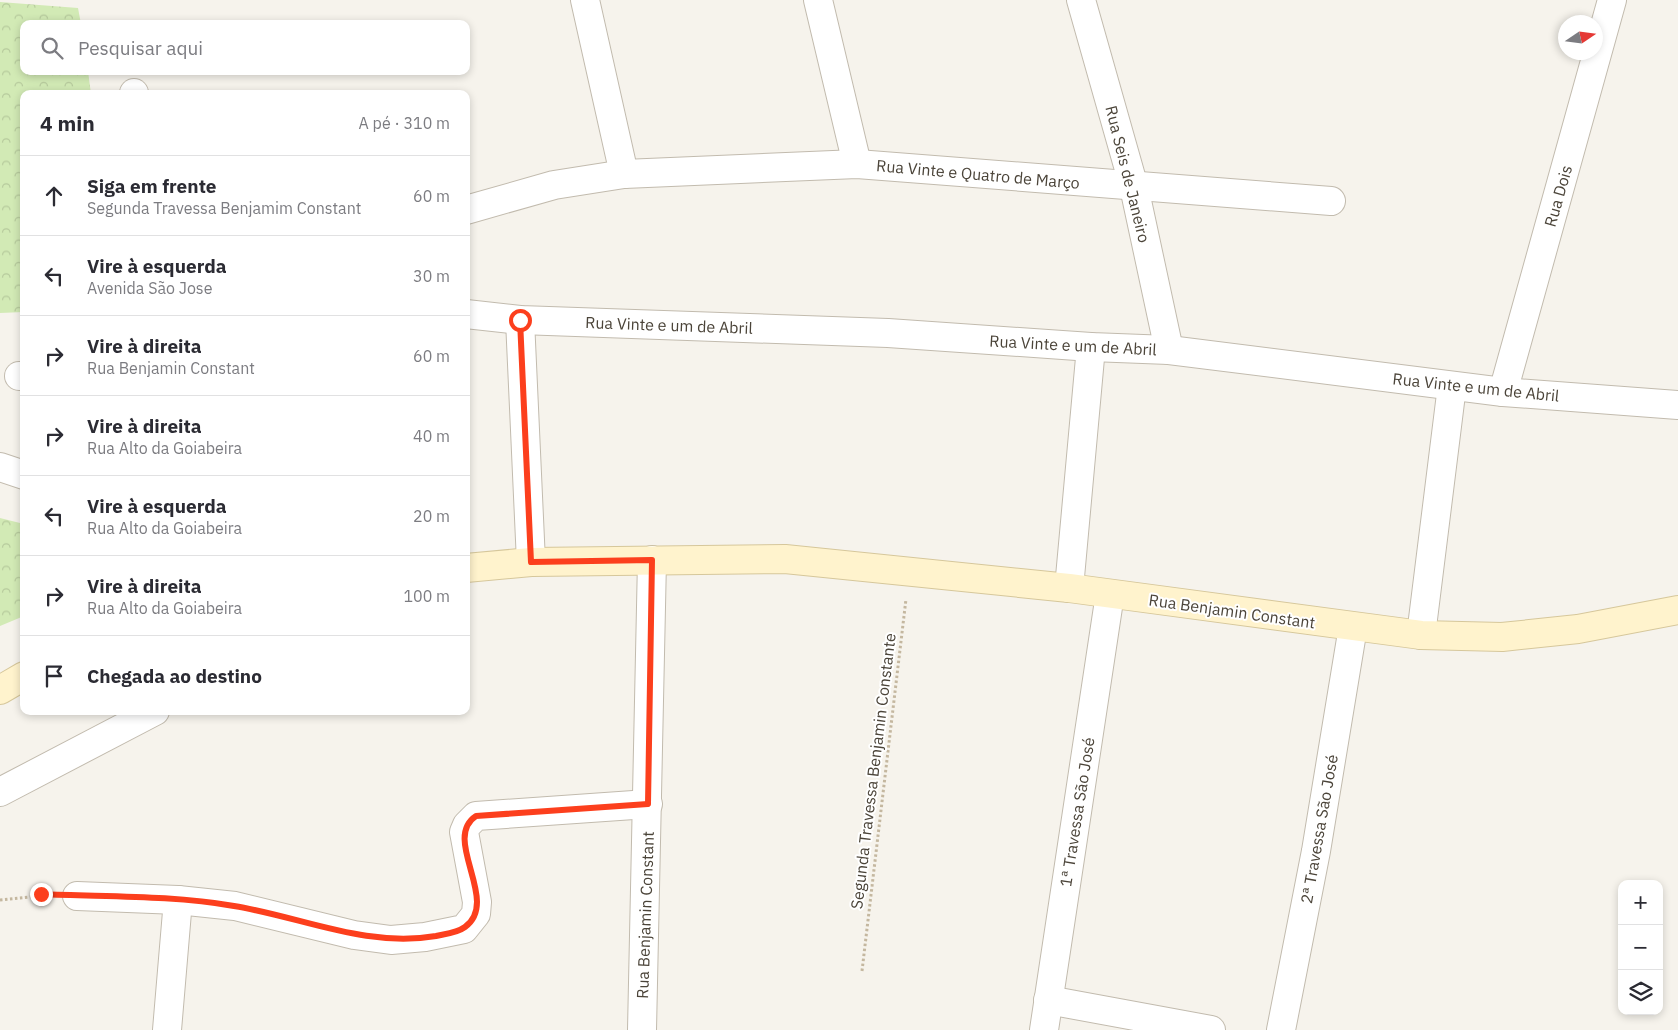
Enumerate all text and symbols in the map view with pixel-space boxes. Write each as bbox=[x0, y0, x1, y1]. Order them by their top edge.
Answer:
north arrow bbox=[1558, 15, 1603, 60]
search box bbox=[20, 20, 470, 75]
icon: search bbox=[38, 34, 66, 62]
text: Pesquisar aqui bbox=[78, 36, 203, 60]
street label: Rua Seis de Janeiro bbox=[1101, 103, 1155, 245]
text: 4 min bbox=[40, 109, 95, 137]
text: A pé · 310 m bbox=[359, 113, 450, 133]
street label: Rua Vinte e Quatro de Março bbox=[875, 155, 1081, 193]
street label: Rua Dois bbox=[1540, 163, 1576, 229]
text: Siga em frente bbox=[87, 174, 217, 198]
icon: ahead bbox=[40, 182, 68, 210]
text: 60 m bbox=[413, 186, 450, 206]
text: Segunda Travessa Benjamim Constant bbox=[87, 198, 361, 218]
text: Vire à esquerda bbox=[87, 254, 227, 278]
icon: left bbox=[40, 262, 68, 290]
text: 30 m bbox=[413, 266, 450, 286]
text: Avenida São Jose bbox=[87, 278, 212, 298]
route start bbox=[509, 309, 532, 332]
street label: Rua Vinte e um de Abril bbox=[585, 312, 753, 338]
street label: Rua Vinte e um de Abril bbox=[989, 331, 1157, 359]
text: Vire à direita bbox=[87, 334, 202, 358]
icon: right bbox=[40, 342, 68, 370]
text: 60 m bbox=[413, 346, 450, 366]
text: Rua Benjamin Constant bbox=[87, 358, 255, 378]
street label: Rua Vinte e um de Abril bbox=[1392, 368, 1560, 406]
text: Vire à direita bbox=[87, 414, 202, 438]
icon: right bbox=[40, 422, 68, 450]
text: 40 m bbox=[413, 426, 450, 446]
text: Rua Alto da Goiabeira bbox=[87, 438, 242, 458]
text: Vire à esquerda bbox=[87, 494, 227, 518]
icon: left bbox=[40, 502, 68, 530]
text: 20 m bbox=[413, 506, 450, 526]
text: Rua Alto da Goiabeira bbox=[87, 518, 242, 538]
text: Vire à direita bbox=[87, 574, 202, 598]
icon: right bbox=[40, 582, 68, 610]
text: 100 m bbox=[403, 586, 450, 606]
street label: Rua Benjamin Constant bbox=[1147, 589, 1317, 633]
text: Rua Alto da Goiabeira bbox=[87, 598, 242, 618]
street label: Segunda Travessa Benjamin Constante bbox=[846, 632, 900, 910]
icon: arrive bbox=[40, 662, 68, 690]
text: Chegada ao destino bbox=[87, 664, 262, 688]
street label: 1ª Travessa São José bbox=[1055, 736, 1099, 888]
street label: 2ª Travessa São José bbox=[1296, 753, 1342, 905]
street label: Rua Benjamin Constant bbox=[632, 831, 658, 999]
map controls bbox=[1618, 880, 1663, 1015]
button: + bbox=[1618, 880, 1663, 925]
route end bbox=[30, 883, 53, 906]
button: − bbox=[1618, 925, 1663, 970]
button: layers bbox=[1618, 970, 1663, 1015]

